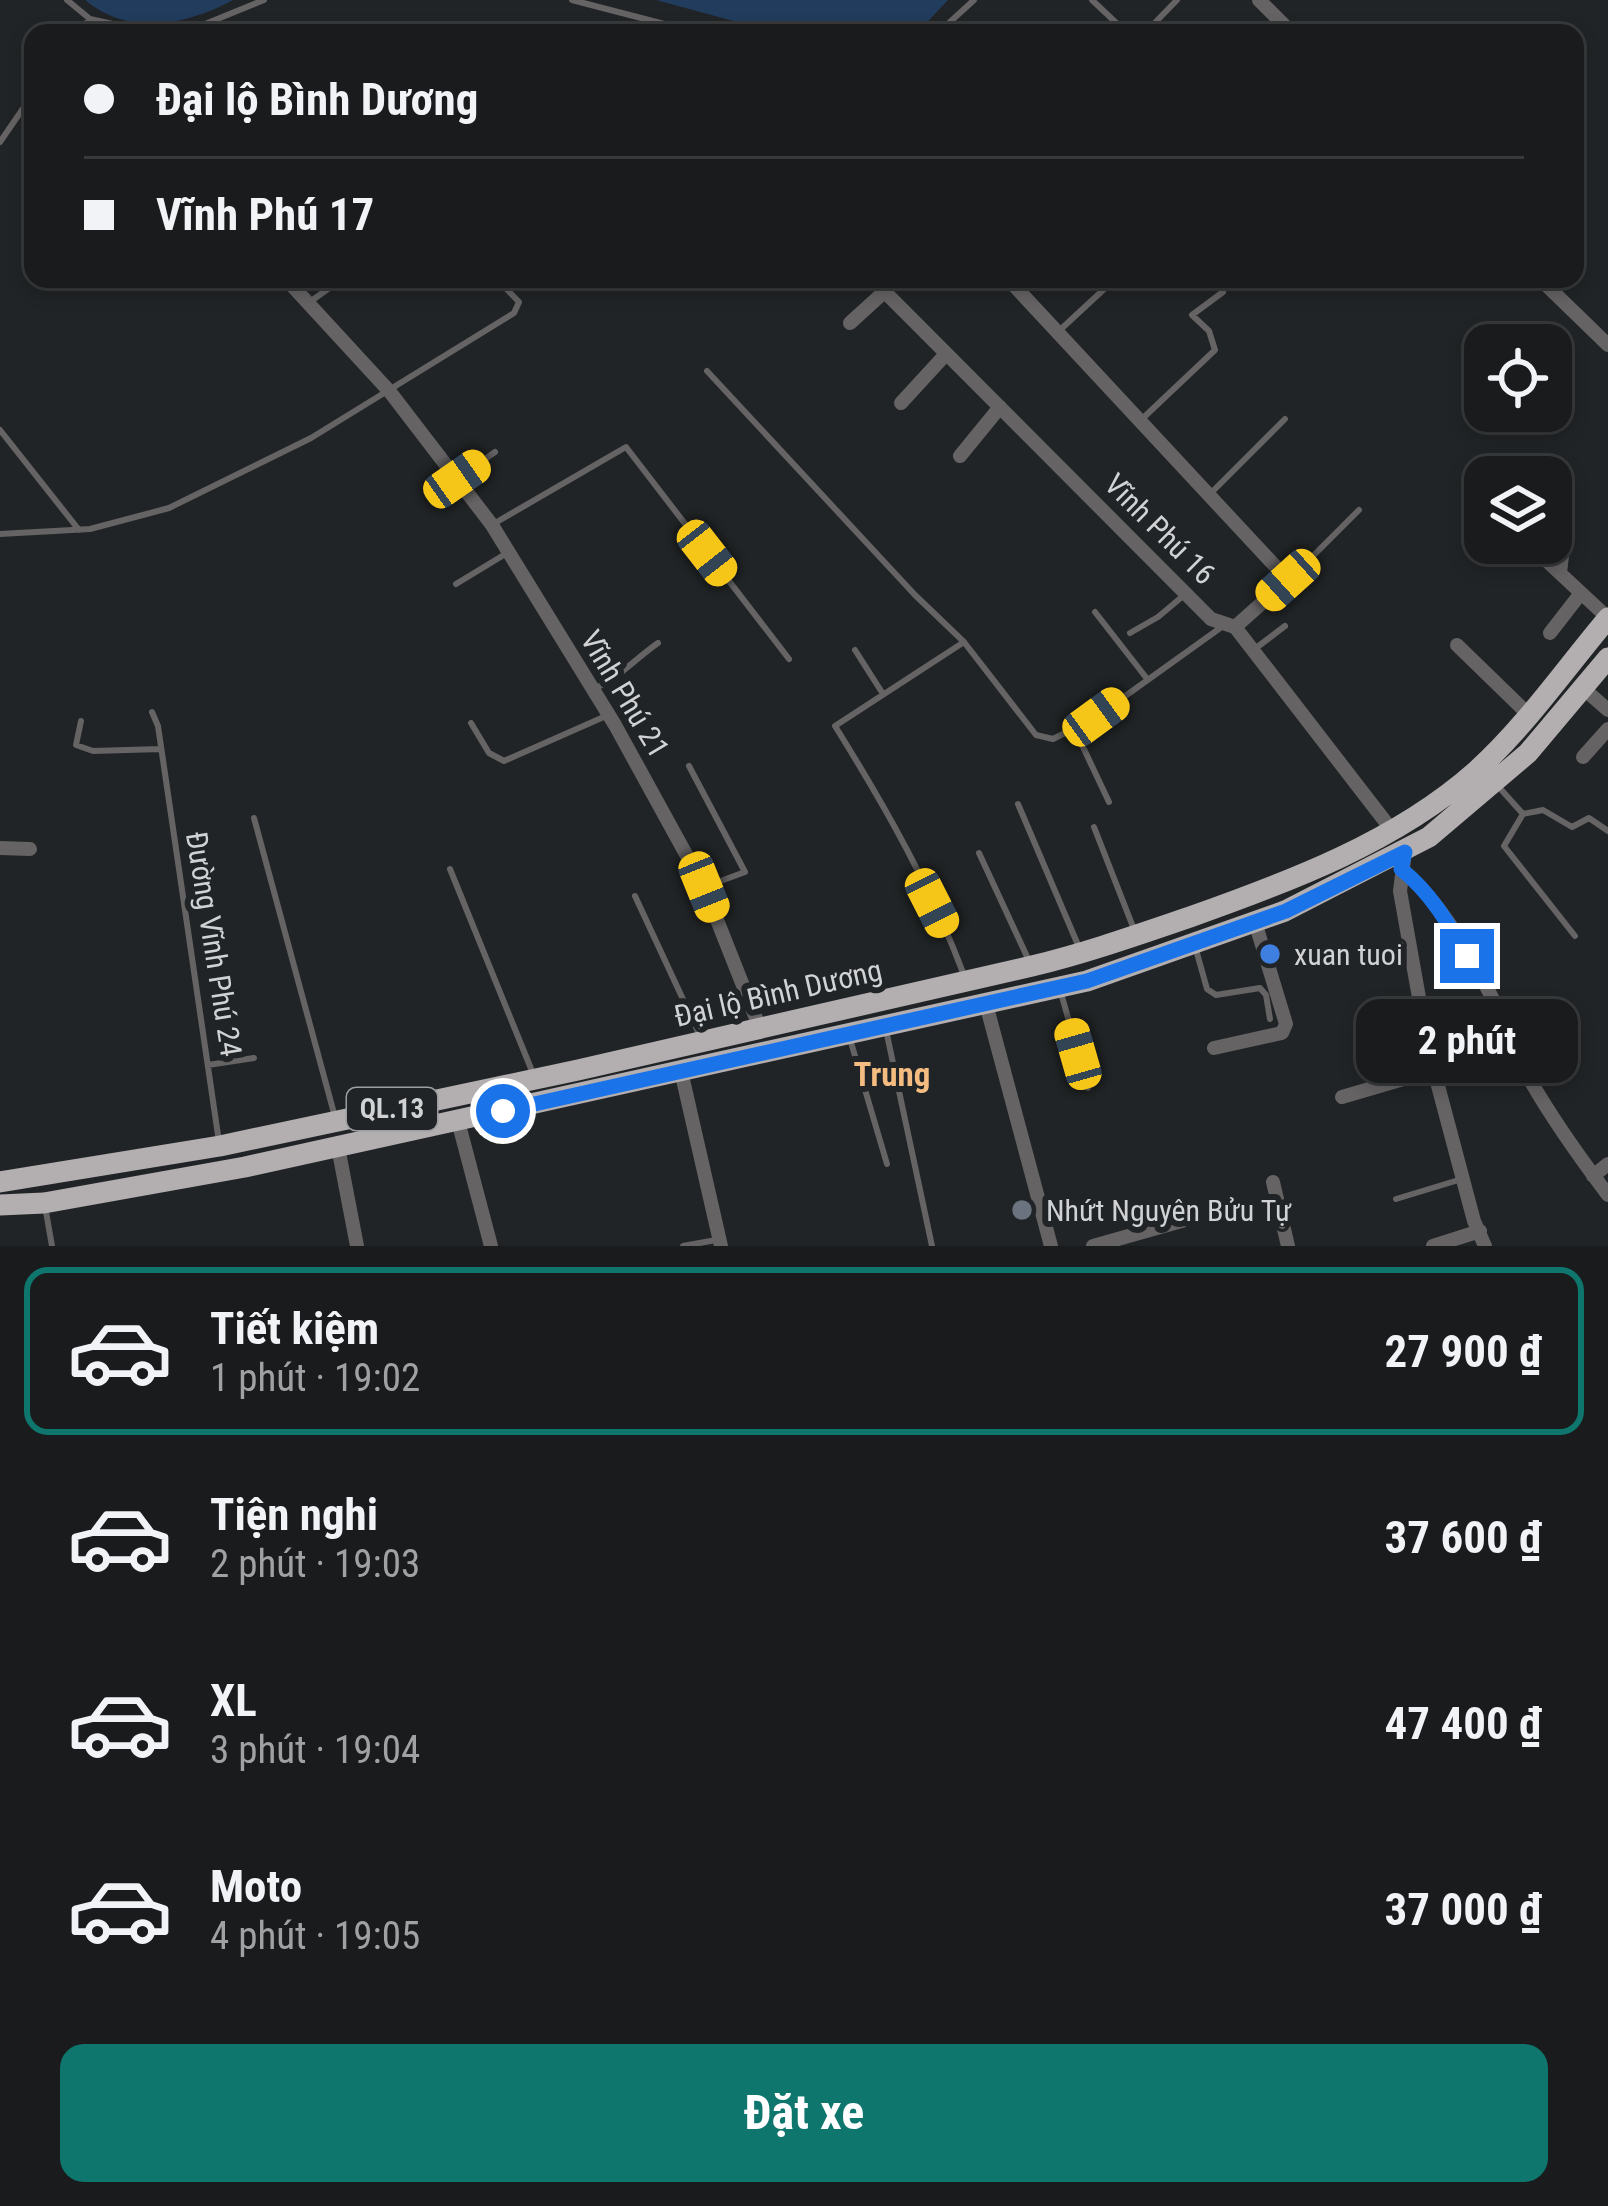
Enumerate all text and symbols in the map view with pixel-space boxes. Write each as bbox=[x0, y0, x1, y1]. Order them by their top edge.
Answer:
text: Đại lộ Bình Dương bbox=[156, 73, 478, 126]
text: Vĩnh Phú 17 bbox=[156, 188, 374, 241]
map controls bbox=[1464, 324, 1572, 564]
button: locate bbox=[1464, 324, 1572, 432]
car bbox=[417, 444, 497, 514]
button: layers bbox=[1464, 456, 1572, 564]
street label: Vĩnh Phú 16 bbox=[1097, 466, 1223, 592]
car bbox=[671, 514, 743, 592]
car bbox=[1249, 543, 1327, 617]
street label: Vĩnh Phú 21 bbox=[573, 624, 677, 764]
car bbox=[1056, 681, 1136, 753]
street label: Đường Vĩnh Phú 24 bbox=[179, 829, 249, 1059]
car bbox=[674, 847, 734, 927]
car bbox=[900, 863, 964, 943]
route end bbox=[1440, 929, 1494, 983]
place label: xuan tuoi bbox=[1294, 937, 1403, 972]
marker: xuan tuoi bbox=[1257, 941, 1283, 967]
street label: Đại lộ Bình Dương bbox=[671, 952, 885, 1034]
callout: 2 phút bbox=[1356, 998, 1578, 1082]
car bbox=[1051, 1014, 1105, 1094]
text: 2 phút bbox=[1418, 1018, 1516, 1064]
district label: Trung bbox=[854, 1055, 930, 1094]
route start bbox=[476, 1084, 530, 1138]
road number: QL.13 bbox=[347, 1088, 437, 1130]
place label: Nhứt Nguyên Bửu Tự bbox=[1046, 1193, 1292, 1228]
marker: Nhứt Nguyên Bửu Tự bbox=[1009, 1197, 1035, 1223]
icon: car bbox=[66, 1297, 174, 1405]
text: Tiết kiệm bbox=[210, 1302, 379, 1355]
text: 27 900 ₫ bbox=[1385, 1325, 1542, 1378]
text: 1 phút · 19:02 bbox=[210, 1355, 420, 1401]
icon: car bbox=[66, 1483, 174, 1591]
text: Tiện nghi bbox=[210, 1488, 378, 1541]
text: 37 600 ₫ bbox=[1385, 1511, 1542, 1564]
text: 2 phút · 19:03 bbox=[210, 1541, 420, 1587]
icon: car bbox=[66, 1669, 174, 1777]
text: XL bbox=[210, 1674, 257, 1727]
text: 47 400 ₫ bbox=[1385, 1697, 1542, 1750]
text: 3 phút · 19:04 bbox=[210, 1727, 420, 1773]
icon: car bbox=[66, 1855, 174, 1963]
text: Moto bbox=[210, 1860, 302, 1913]
text: 37 000 ₫ bbox=[1385, 1883, 1542, 1936]
text: 4 phút · 19:05 bbox=[210, 1913, 420, 1959]
button: Đặt xe bbox=[60, 2044, 1548, 2182]

